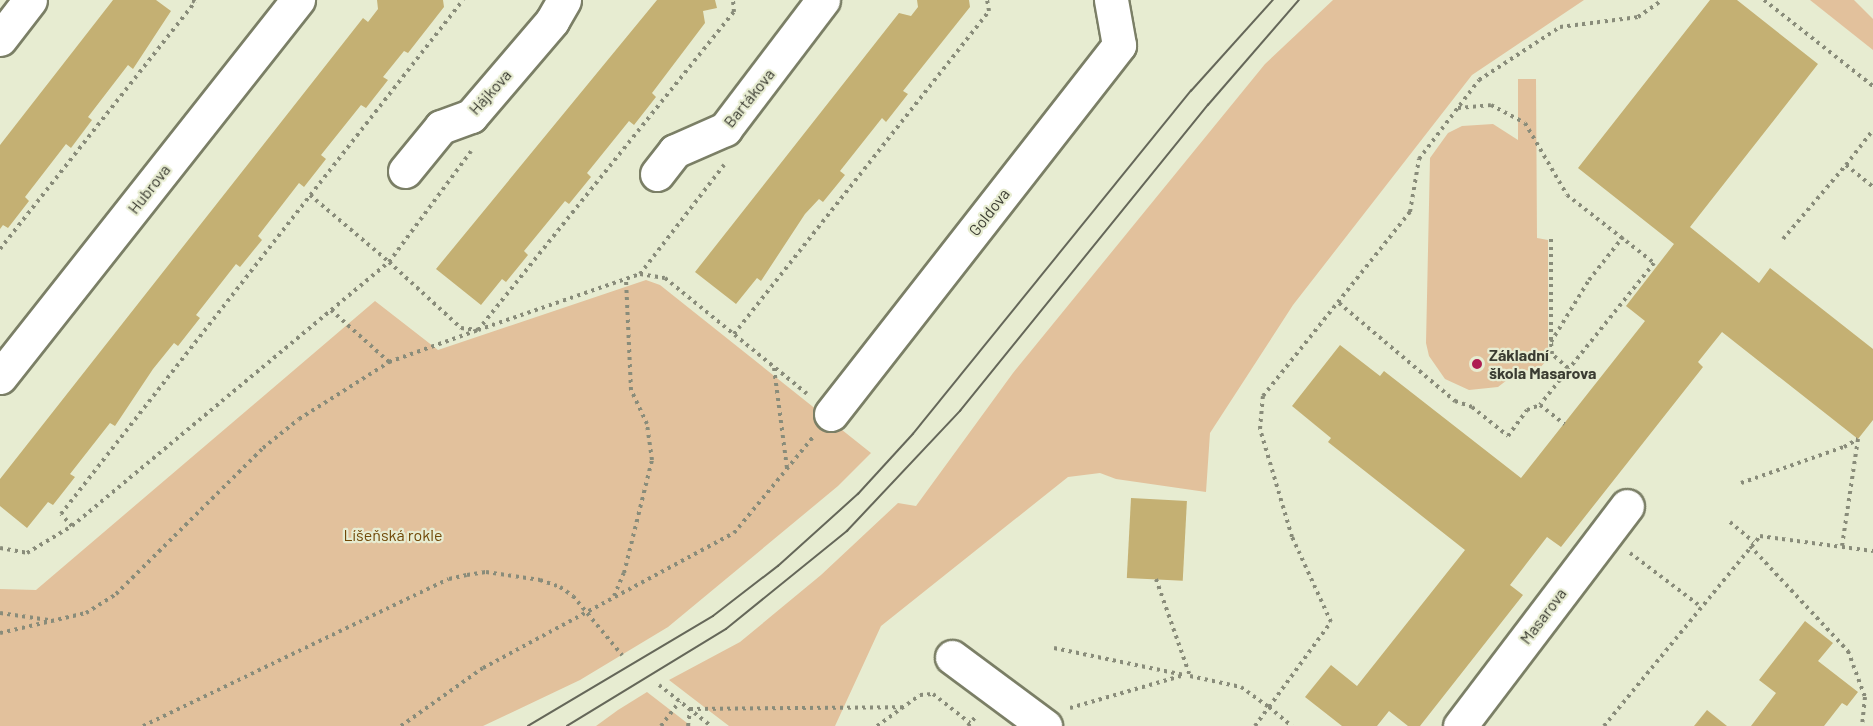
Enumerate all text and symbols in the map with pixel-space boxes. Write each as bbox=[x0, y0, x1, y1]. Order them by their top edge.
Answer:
street label: Hájkova bbox=[465, 65, 515, 119]
street label: Bartákova bbox=[720, 65, 778, 131]
street label: Hubrova bbox=[124, 160, 174, 218]
street label: Goldova bbox=[965, 184, 1013, 240]
place label: Základní škola Masarova bbox=[1489, 345, 1596, 383]
marker: Základní škola Masarova bbox=[1470, 357, 1484, 371]
park label: Líšeňská rokle bbox=[344, 525, 442, 545]
street label: Masarova bbox=[1516, 584, 1570, 648]

